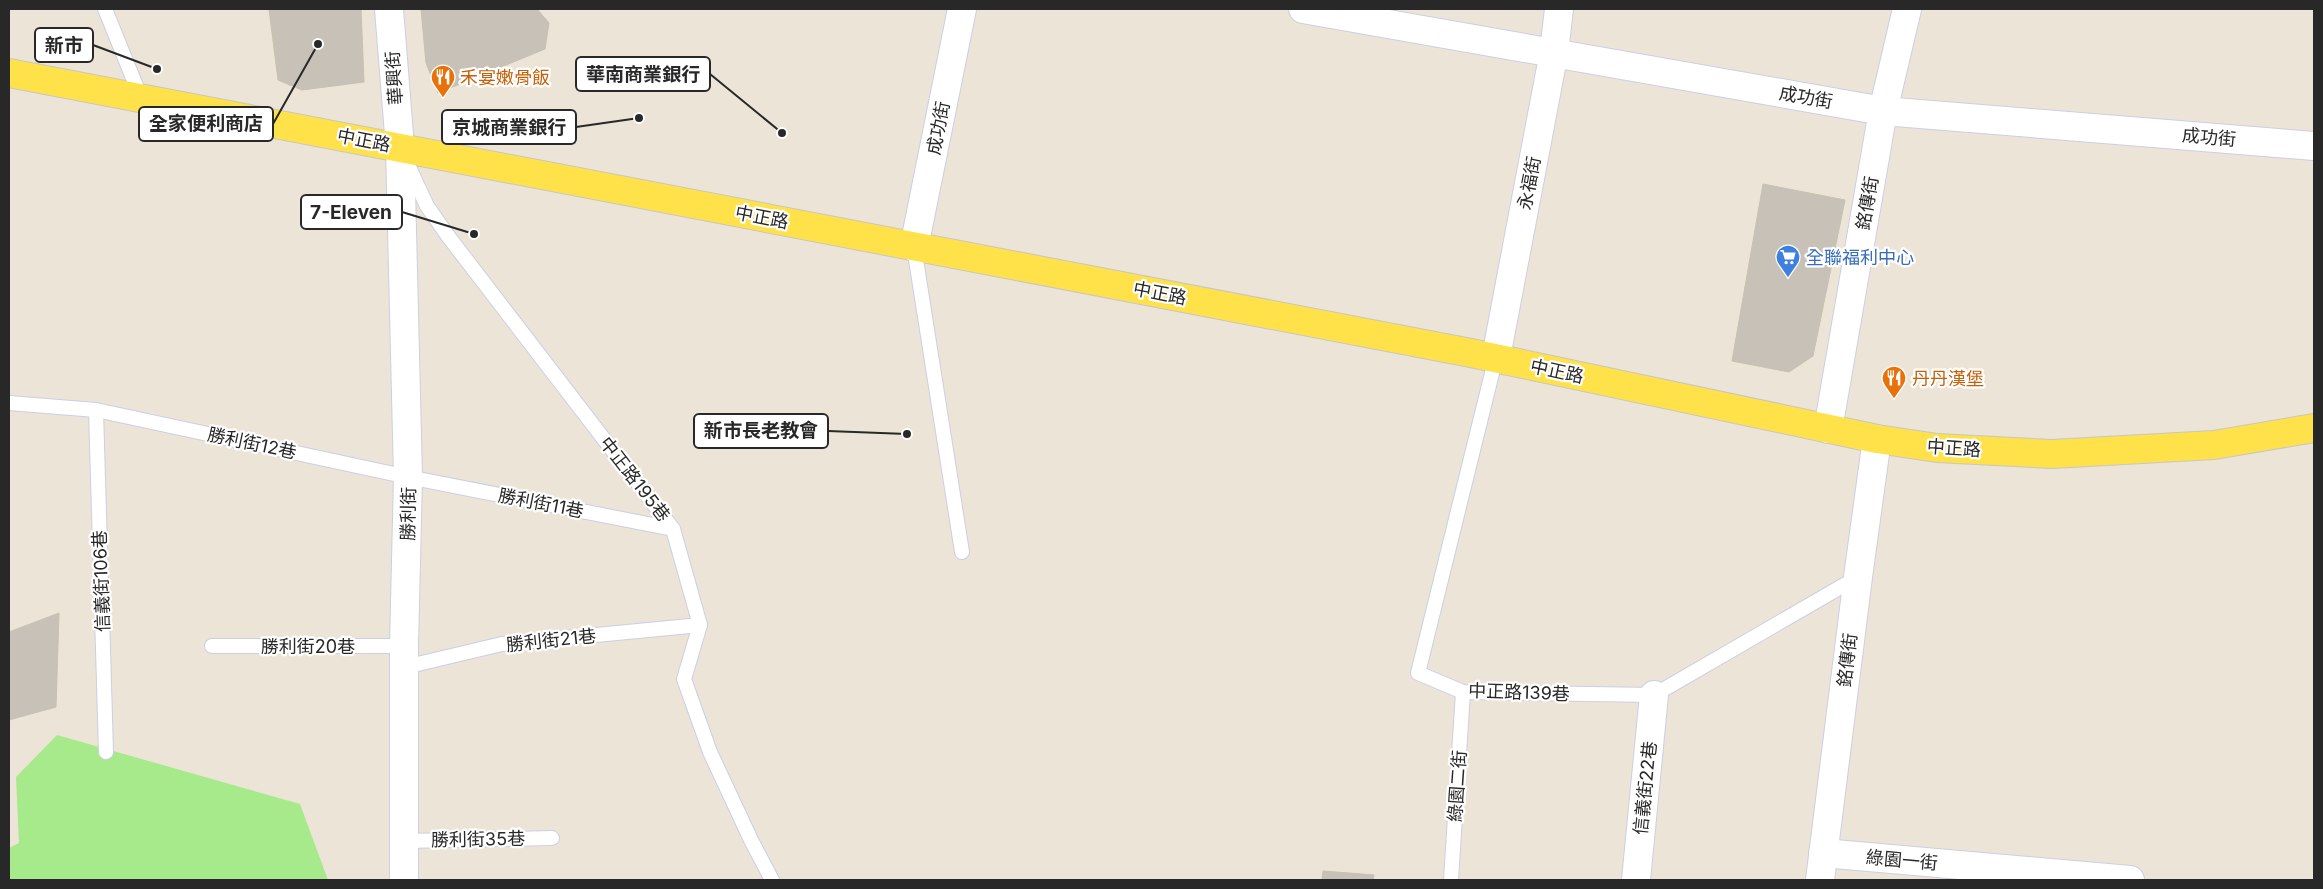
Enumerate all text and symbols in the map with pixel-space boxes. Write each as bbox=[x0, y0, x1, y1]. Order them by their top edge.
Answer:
callout: 新市 bbox=[35, 28, 93, 62]
text: 新市 bbox=[45, 34, 83, 57]
street label: 華興街 bbox=[382, 50, 406, 106]
callout: 華南商業銀行 bbox=[576, 57, 710, 91]
text: 華南商業銀行 bbox=[586, 63, 700, 86]
restaurant icon: 禾宴嫩骨飯 bbox=[430, 64, 456, 98]
place label: 禾宴嫩骨飯 bbox=[460, 67, 550, 88]
street label: 成功街 bbox=[1778, 82, 1834, 112]
street label: 成功街 bbox=[923, 99, 953, 157]
callout: 全家便利商店 bbox=[139, 107, 273, 141]
callout: 京城商業銀行 bbox=[442, 110, 576, 144]
text: 全家便利商店 bbox=[149, 112, 263, 135]
text: 京城商業銀行 bbox=[452, 116, 566, 139]
street label: 成功街 bbox=[2181, 124, 2237, 150]
street label: 中正路 bbox=[335, 125, 393, 155]
street label: 永福街 bbox=[1514, 154, 1544, 212]
street label: 銘傳街 bbox=[1852, 175, 1882, 231]
callout: 7-Eleven bbox=[301, 195, 402, 229]
text: 7-Eleven bbox=[310, 201, 392, 224]
street label: 中正路 bbox=[733, 202, 791, 232]
supermarket icon: 全聯福利中心 bbox=[1775, 244, 1801, 278]
place label: 全聯福利中心 bbox=[1806, 247, 1914, 268]
street label: 中正路 bbox=[1131, 278, 1189, 308]
street label: 中正路 bbox=[1528, 355, 1586, 387]
restaurant icon: 丹丹漢堡 bbox=[1881, 365, 1907, 399]
place label: 丹丹漢堡 bbox=[1912, 368, 1984, 389]
callout: 新市長老教會 bbox=[694, 414, 828, 448]
text: 新市長老教會 bbox=[704, 419, 818, 442]
street label: 勝利街12巷 bbox=[206, 423, 298, 463]
street label: 中正路195巷 bbox=[596, 433, 674, 525]
street label: 中正路 bbox=[1926, 436, 1982, 460]
street label: 勝利街11巷 bbox=[496, 484, 586, 522]
street label: 勝利街 bbox=[397, 487, 419, 541]
street label: 信義街106巷 bbox=[89, 530, 113, 632]
street label: 勝利街21巷 bbox=[505, 625, 597, 655]
street label: 銘傳街 bbox=[1833, 632, 1861, 688]
street label: 勝利街20巷 bbox=[261, 636, 355, 657]
street label: 中正路139巷 bbox=[1468, 680, 1570, 704]
street label: 信義街22巷 bbox=[1630, 740, 1660, 836]
street label: 綠園二街 bbox=[1444, 749, 1470, 823]
street label: 勝利街35巷 bbox=[431, 828, 525, 850]
street label: 綠園一街 bbox=[1865, 846, 1939, 874]

